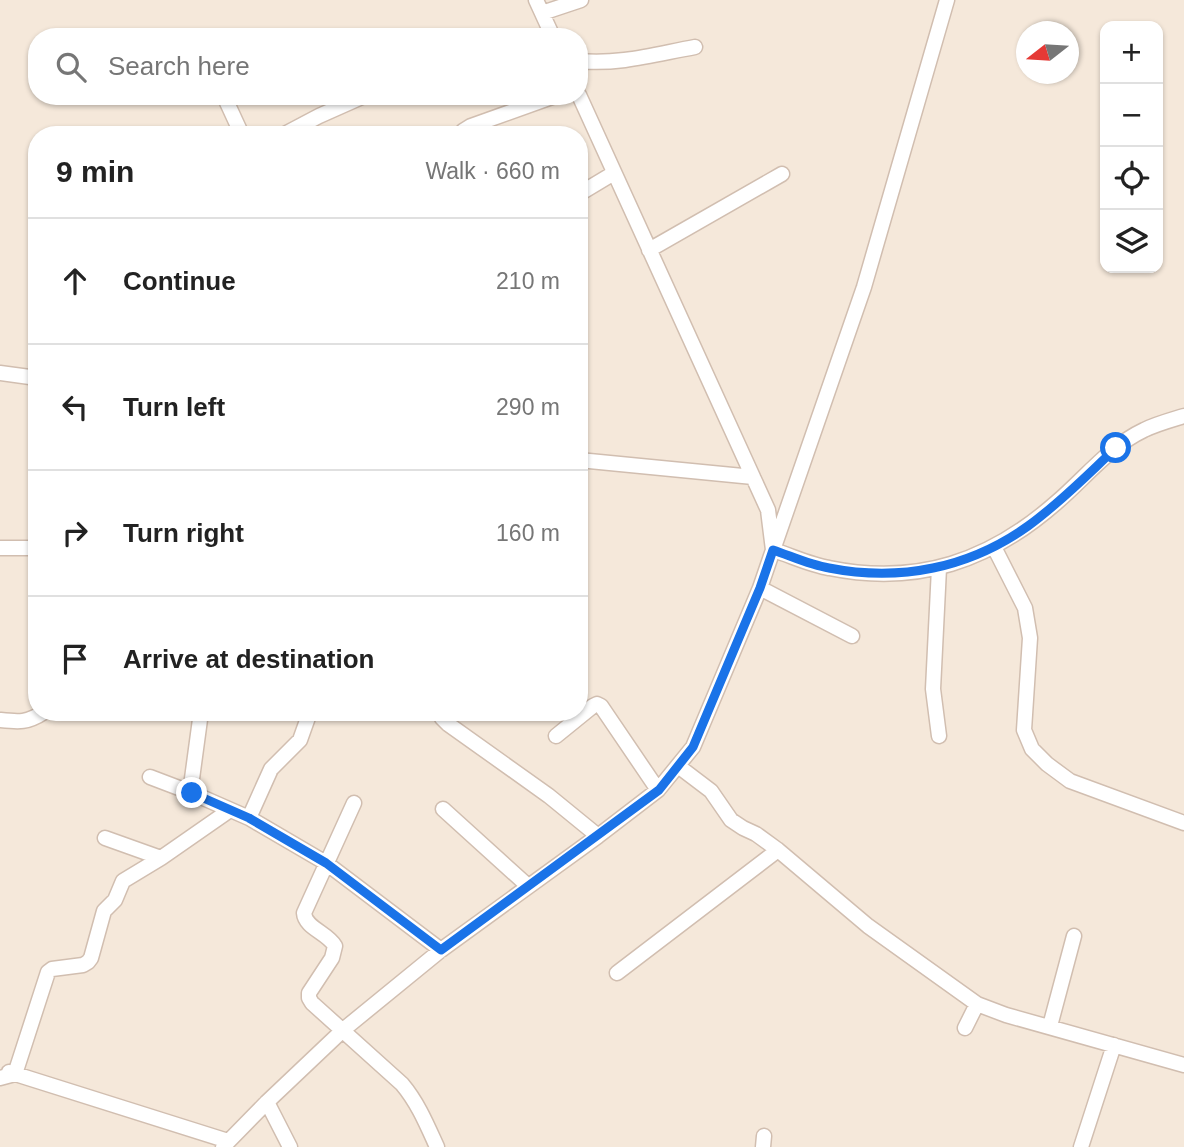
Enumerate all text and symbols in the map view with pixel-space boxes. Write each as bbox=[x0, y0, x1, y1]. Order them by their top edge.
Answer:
north arrow bbox=[1016, 21, 1079, 84]
map controls bbox=[1100, 21, 1163, 273]
button: + bbox=[1100, 21, 1163, 84]
search box bbox=[28, 28, 588, 105]
icon: search bbox=[52, 48, 90, 86]
text: Search here bbox=[108, 51, 250, 81]
button: − bbox=[1100, 84, 1163, 147]
button: locate bbox=[1100, 147, 1163, 210]
text: 9 min bbox=[56, 155, 134, 188]
text: Walk · 660 m bbox=[425, 158, 560, 184]
button: layers bbox=[1100, 210, 1163, 273]
icon: ahead bbox=[56, 262, 94, 300]
text: Continue bbox=[123, 266, 236, 296]
text: 210 m bbox=[496, 268, 560, 294]
icon: left bbox=[56, 388, 94, 426]
text: Turn left bbox=[123, 392, 225, 422]
text: 290 m bbox=[496, 394, 560, 420]
route start bbox=[1100, 432, 1131, 463]
icon: right bbox=[56, 514, 94, 552]
text: Turn right bbox=[123, 518, 244, 548]
text: 160 m bbox=[496, 520, 560, 546]
icon: arrive bbox=[56, 640, 94, 678]
text: Arrive at destination bbox=[123, 644, 374, 674]
route end bbox=[176, 777, 207, 808]

